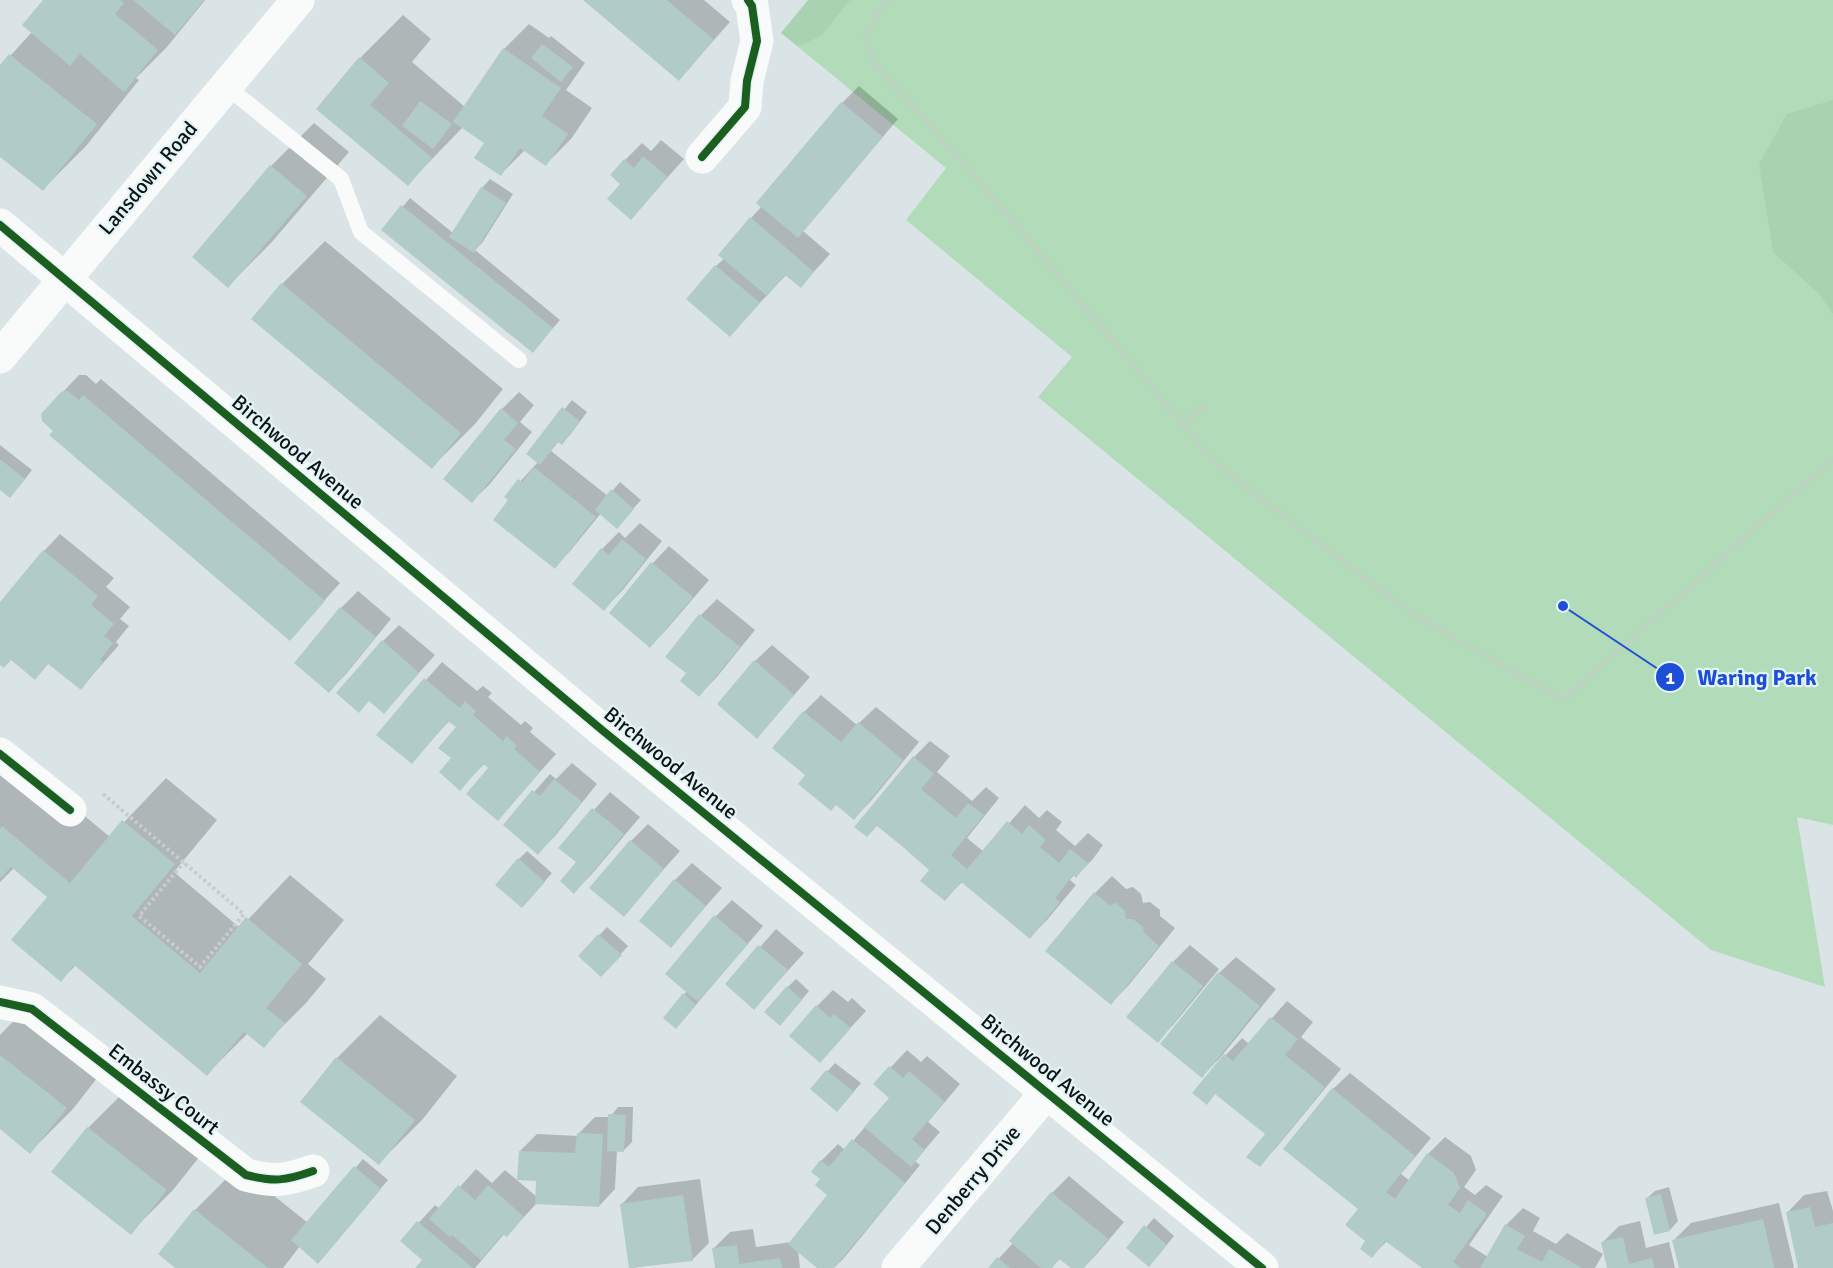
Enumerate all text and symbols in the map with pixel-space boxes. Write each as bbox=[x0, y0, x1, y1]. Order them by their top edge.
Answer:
street label: Lansdown Road bbox=[93, 116, 203, 240]
street label: Birchwood Avenue bbox=[226, 389, 370, 515]
callout: Waring Park bbox=[1655, 657, 1828, 697]
text: Waring Park bbox=[1698, 664, 1817, 691]
text: 1 bbox=[1665, 667, 1675, 689]
street label: Birchwood Avenue bbox=[599, 701, 743, 825]
street label: Birchwood Avenue bbox=[976, 1008, 1120, 1132]
street label: Embassy Court bbox=[103, 1038, 225, 1140]
street label: Denberry Drive bbox=[920, 1120, 1026, 1240]

